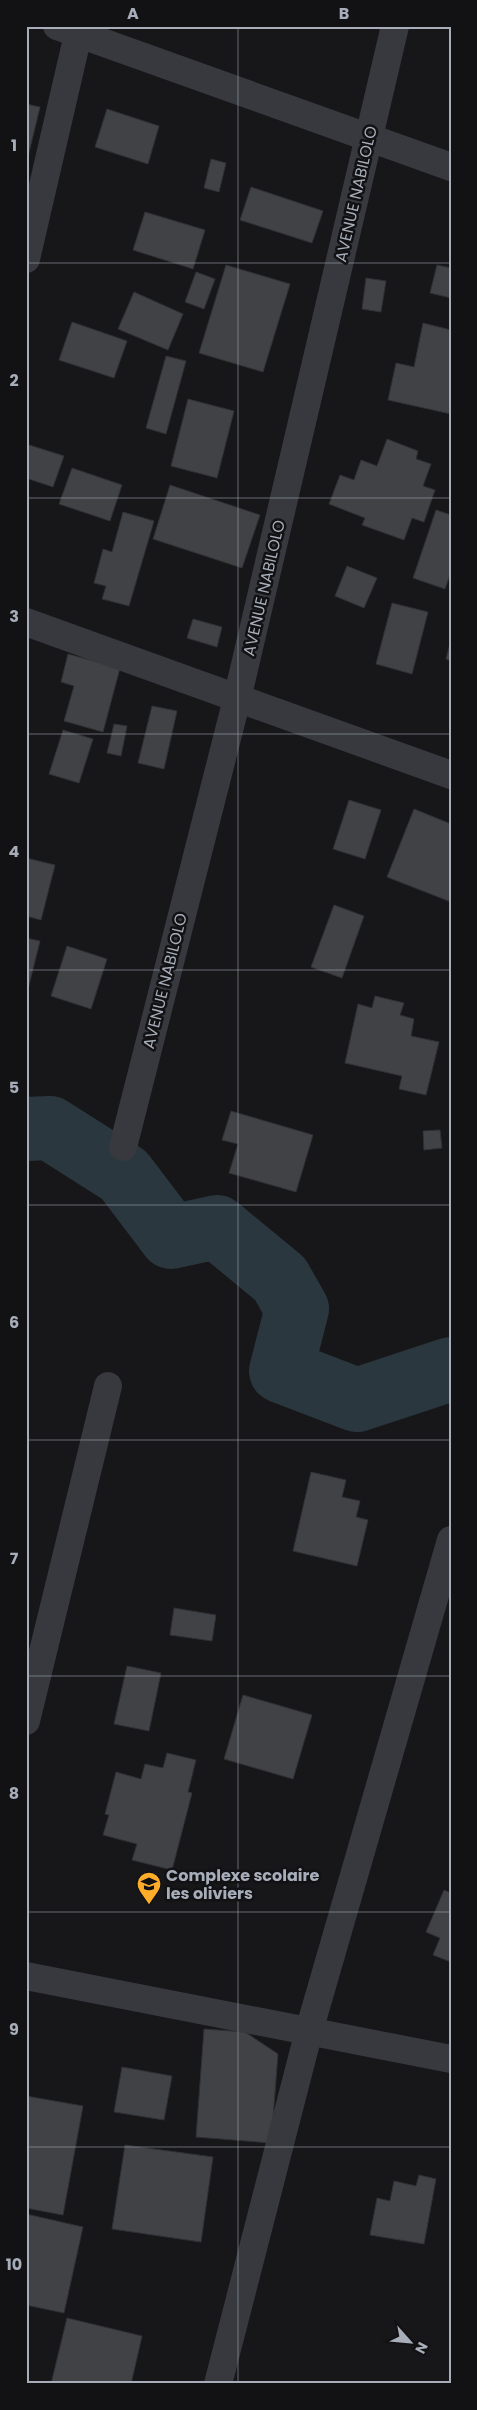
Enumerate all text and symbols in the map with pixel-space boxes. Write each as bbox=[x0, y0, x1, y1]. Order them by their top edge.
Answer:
text: A bbox=[127, 2, 139, 25]
text: B bbox=[339, 2, 349, 25]
street label: AVENUE NABILOLO bbox=[329, 124, 383, 264]
text: 1 bbox=[11, 134, 17, 157]
text: 2 bbox=[9, 369, 19, 392]
street label: AVENUE NABILOLO bbox=[237, 518, 291, 658]
text: 3 bbox=[9, 605, 19, 628]
text: 4 bbox=[9, 840, 20, 863]
street label: AVENUE NABILOLO bbox=[137, 911, 193, 1051]
text: 5 bbox=[9, 1076, 19, 1099]
text: 6 bbox=[9, 1311, 19, 1334]
text: 7 bbox=[10, 1547, 19, 1570]
text: 8 bbox=[9, 1782, 19, 1805]
place label: Complexe scolaire les oliviers bbox=[166, 1864, 319, 1905]
school or university icon: Complexe scolaire les oliviers bbox=[136, 1871, 162, 1905]
text: 9 bbox=[9, 2018, 19, 2041]
text: 10 bbox=[6, 2253, 22, 2276]
north arrow bbox=[384, 2318, 434, 2368]
text: N bbox=[410, 2339, 433, 2357]

